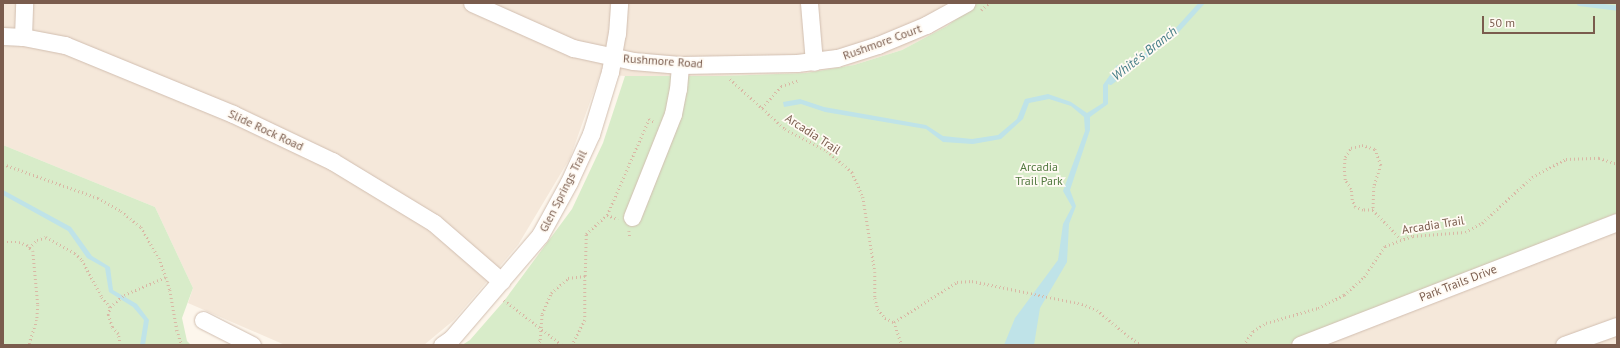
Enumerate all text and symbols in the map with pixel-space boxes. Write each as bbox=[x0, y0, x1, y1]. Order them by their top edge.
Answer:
scale bar bbox=[1484, 8, 1597, 34]
text: 50 m bbox=[1489, 15, 1515, 30]
street label: Rushmore Court bbox=[841, 21, 923, 63]
water label: White's Branch bbox=[1109, 24, 1181, 84]
street label: Rushmore Road bbox=[623, 51, 703, 71]
street label: Slide Rock Road bbox=[226, 106, 306, 154]
street label: Arcadia Trail bbox=[782, 111, 844, 157]
street label: Glen Springs Trail bbox=[536, 148, 590, 234]
park label: Arcadia Trail Park bbox=[1015, 160, 1063, 188]
street label: Arcadia Trail bbox=[1401, 213, 1465, 237]
street label: Park Trails Drive bbox=[1417, 261, 1499, 305]

